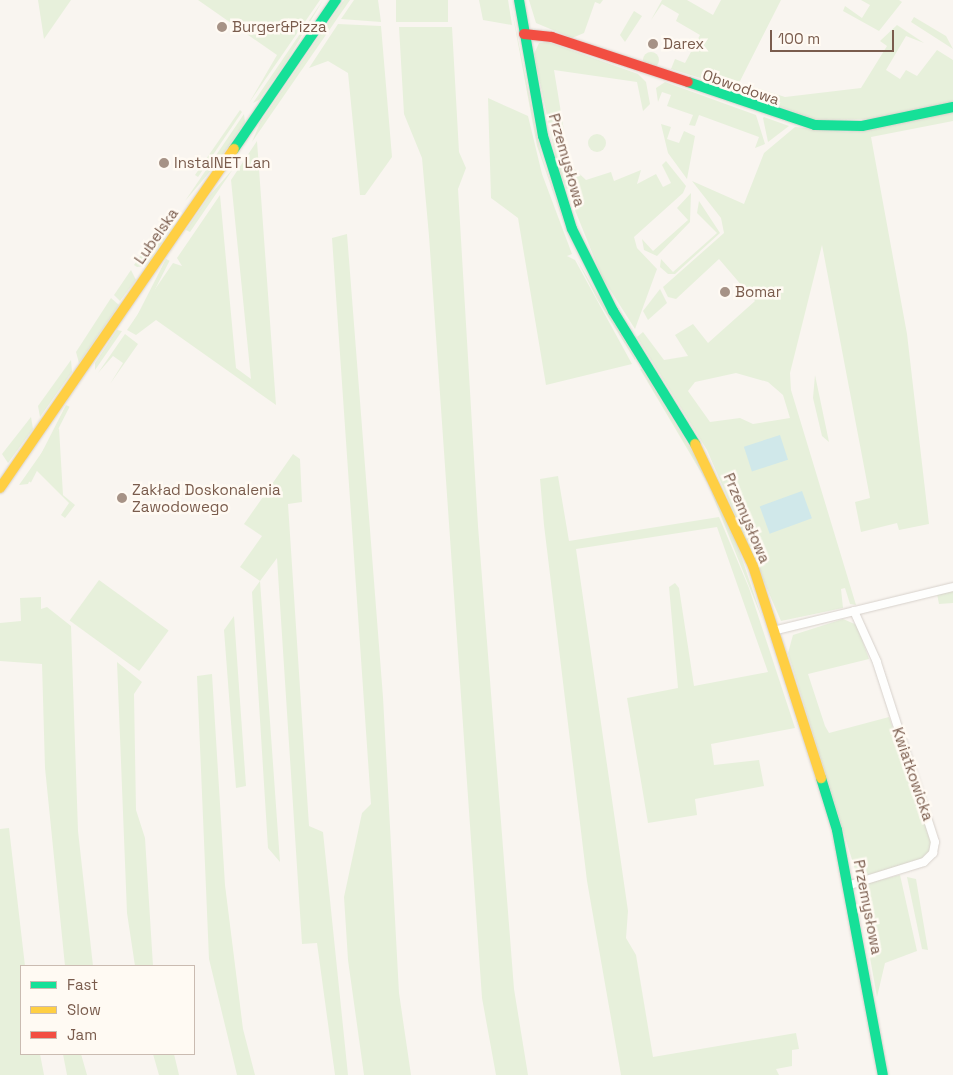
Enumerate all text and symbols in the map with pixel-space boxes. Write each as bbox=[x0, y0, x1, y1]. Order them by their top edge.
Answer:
place label: Burger&Pizza bbox=[232, 18, 327, 36]
scale bar bbox=[773, 20, 897, 52]
marker: Burger&Pizza bbox=[216, 21, 228, 33]
text: 100 m bbox=[778, 29, 820, 48]
place label: Darex bbox=[663, 35, 704, 53]
marker: Darex bbox=[647, 38, 659, 50]
street label: Obwodowa bbox=[700, 65, 782, 109]
street label: Przemysłowa bbox=[545, 111, 589, 209]
place label: InstalNET Lan bbox=[174, 154, 271, 172]
marker: InstalNET Lan bbox=[158, 157, 170, 169]
street label: Lubelska bbox=[130, 205, 182, 267]
place label: Bomar bbox=[735, 283, 781, 301]
marker: Bomar bbox=[719, 286, 731, 298]
street label: Przemysłowa bbox=[720, 470, 774, 566]
place label: Zakład Doskonalenia Zawodowego bbox=[132, 480, 281, 515]
marker: Zakład Doskonalenia Zawodowego bbox=[116, 492, 128, 504]
street label: Kwiatkowicka bbox=[889, 725, 937, 823]
street label: Przemysłowa bbox=[850, 858, 886, 956]
legend bbox=[20, 965, 195, 1055]
text: Fast bbox=[67, 975, 98, 994]
text: Slow bbox=[67, 1000, 101, 1019]
text: Jam bbox=[67, 1025, 97, 1044]

